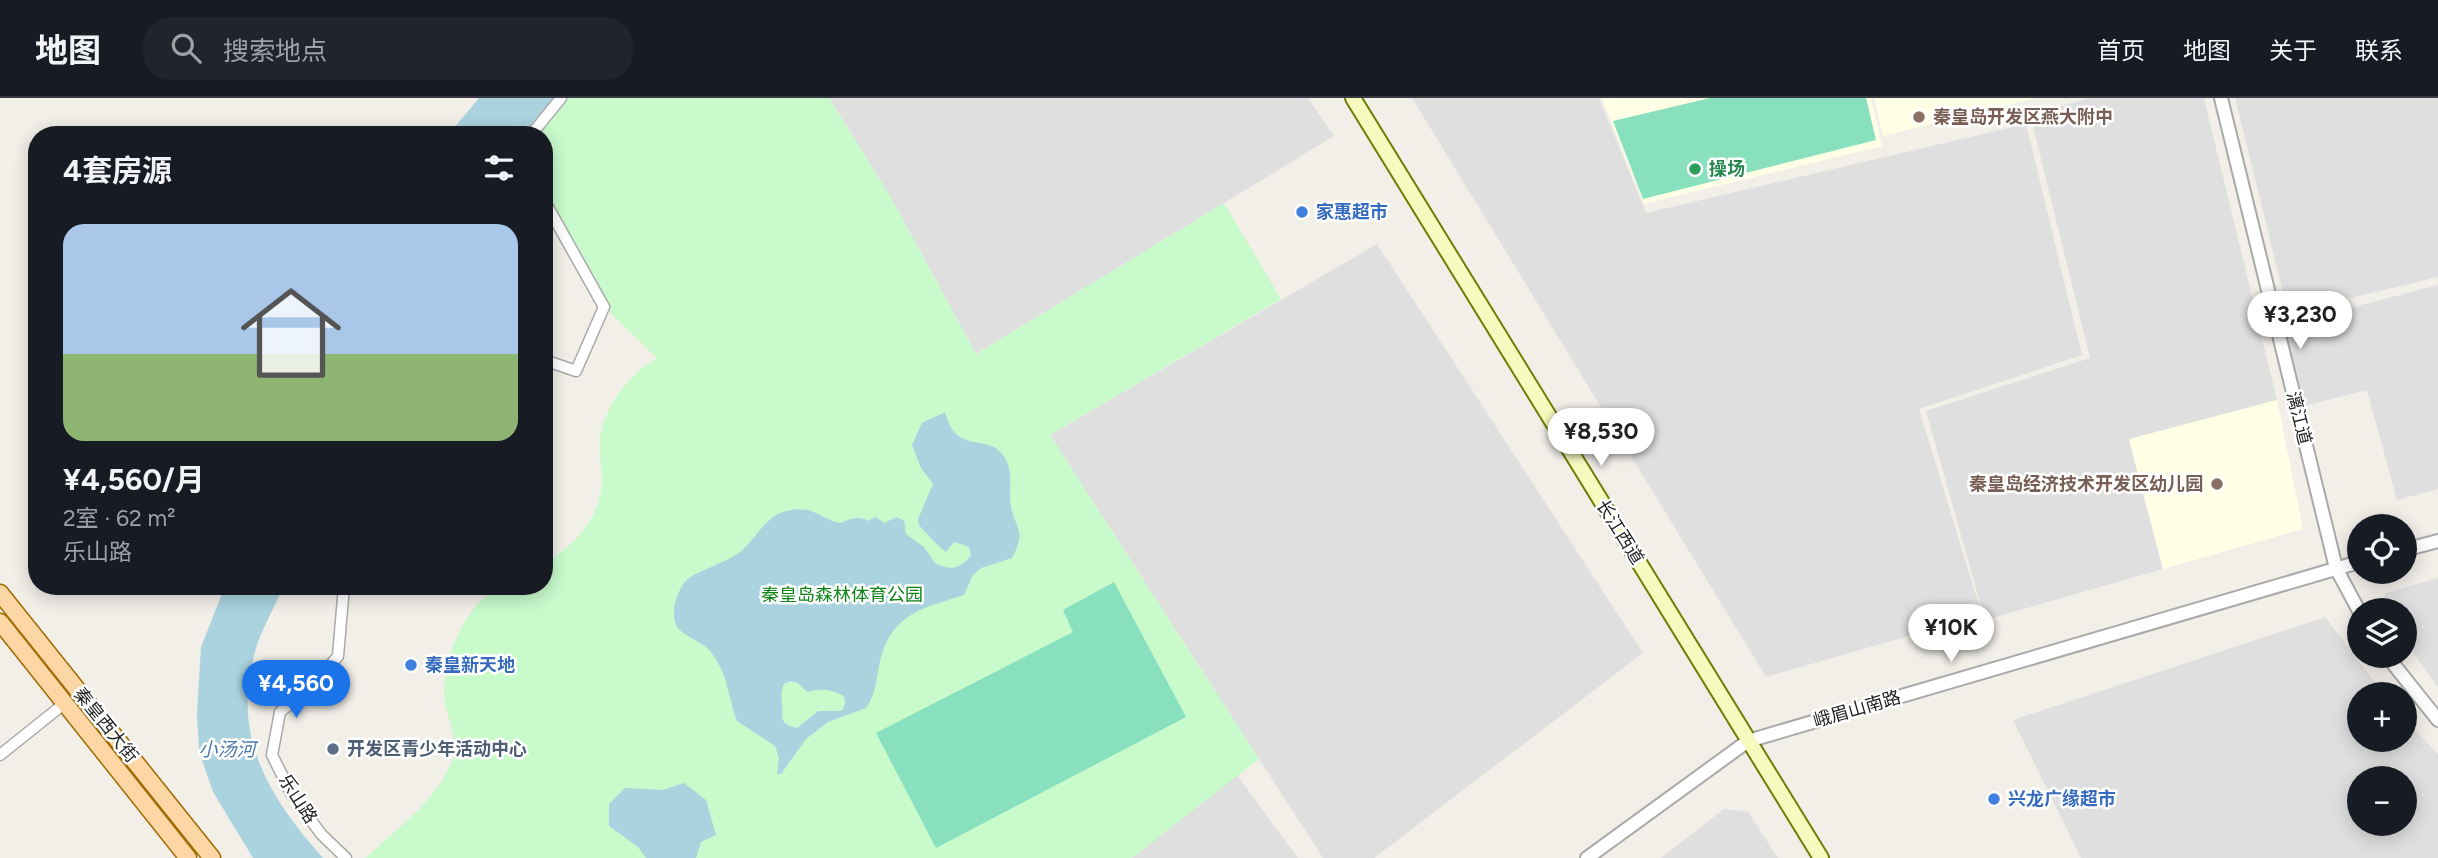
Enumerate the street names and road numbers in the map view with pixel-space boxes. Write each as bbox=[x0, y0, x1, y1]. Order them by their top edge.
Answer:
street label: 漓江道 bbox=[2282, 389, 2316, 447]
street label: 长江西道 bbox=[1592, 496, 1648, 568]
street label: 秦皇西大街 bbox=[69, 683, 143, 767]
street label: 峨眉山南路 bbox=[1811, 686, 1903, 732]
street label: 乐山路 bbox=[274, 770, 322, 828]

